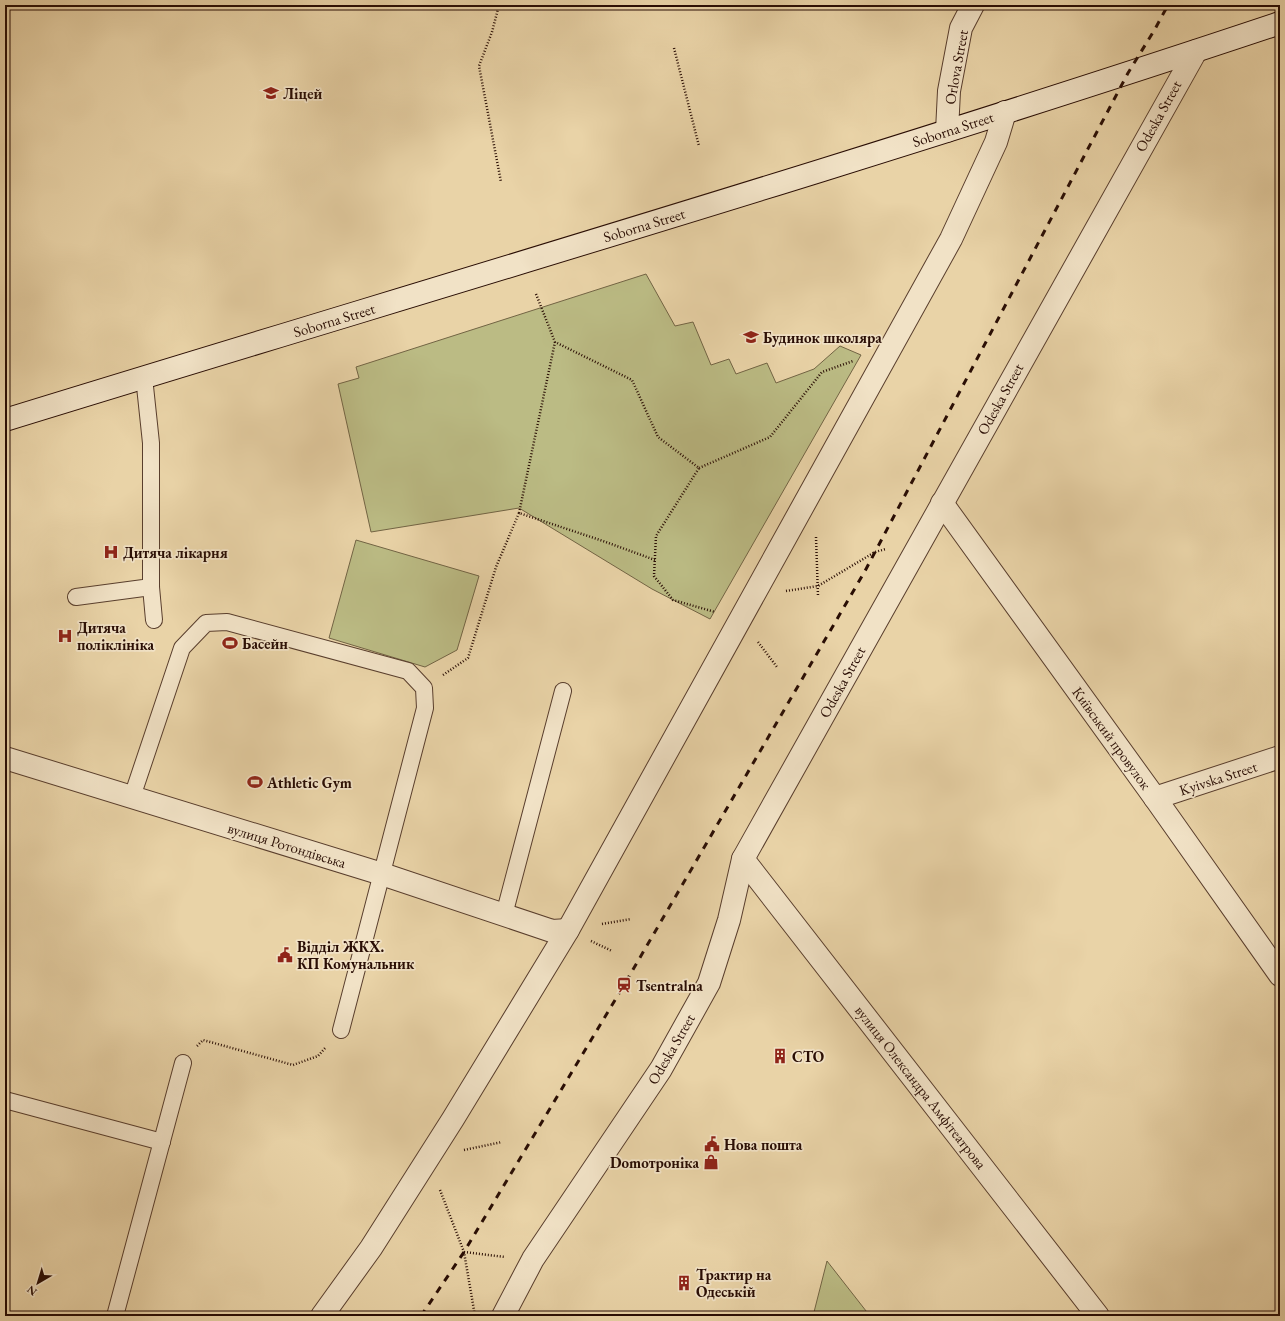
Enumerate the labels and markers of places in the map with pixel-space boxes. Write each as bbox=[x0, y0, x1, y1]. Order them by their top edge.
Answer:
school or university icon: Ліцей bbox=[262, 84, 280, 102]
place label: Ліцей bbox=[283, 84, 323, 103]
school or university icon: Будинок школяра bbox=[742, 328, 760, 346]
place label: Будинок школяра bbox=[763, 328, 882, 347]
hospital icon: Дитяча лікарня bbox=[102, 543, 120, 561]
place label: Дитяча лікарня bbox=[123, 543, 228, 562]
place label: Дитяча поліклініка bbox=[77, 618, 154, 654]
hospital icon: Дитяча поліклініка bbox=[56, 627, 74, 645]
sports icon: Басейн bbox=[221, 634, 239, 652]
place label: Басейн bbox=[242, 634, 288, 653]
sports icon: Athletic Gym bbox=[246, 773, 264, 791]
place label: Athletic Gym bbox=[266, 773, 352, 792]
place label: Відділ ЖКХ. КП Комунальник bbox=[297, 937, 415, 973]
public building icon: Відділ ЖКХ. КП Комунальник bbox=[276, 946, 294, 964]
station icon: Tsentralna bbox=[615, 976, 633, 994]
place label: Tsentralna bbox=[636, 976, 703, 995]
building icon: СТО bbox=[771, 1047, 789, 1065]
place label: СТО bbox=[792, 1047, 824, 1066]
public building icon: Нова пошта bbox=[703, 1135, 721, 1153]
place label: Нова пошта bbox=[724, 1135, 803, 1154]
place label: Domoтроніка bbox=[610, 1153, 699, 1172]
shop icon: Domoтроніка bbox=[702, 1153, 720, 1171]
place label: Трактир на Одеській bbox=[696, 1265, 772, 1301]
building icon: Трактир на Одеській bbox=[675, 1274, 693, 1292]

